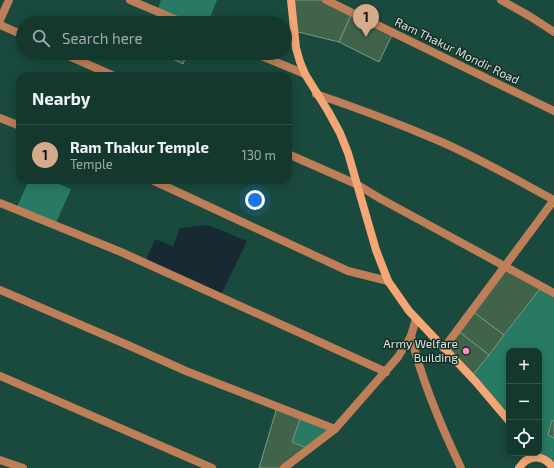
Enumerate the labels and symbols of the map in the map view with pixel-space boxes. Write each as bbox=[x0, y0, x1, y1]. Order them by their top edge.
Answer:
pin: 1 bbox=[353, 4, 379, 37]
street label: Ram Thakur Mondir Road bbox=[393, 14, 522, 86]
your location bbox=[245, 190, 265, 210]
place label: Army Welfare Building bbox=[383, 336, 458, 364]
marker: Army Welfare Building bbox=[461, 346, 471, 356]

